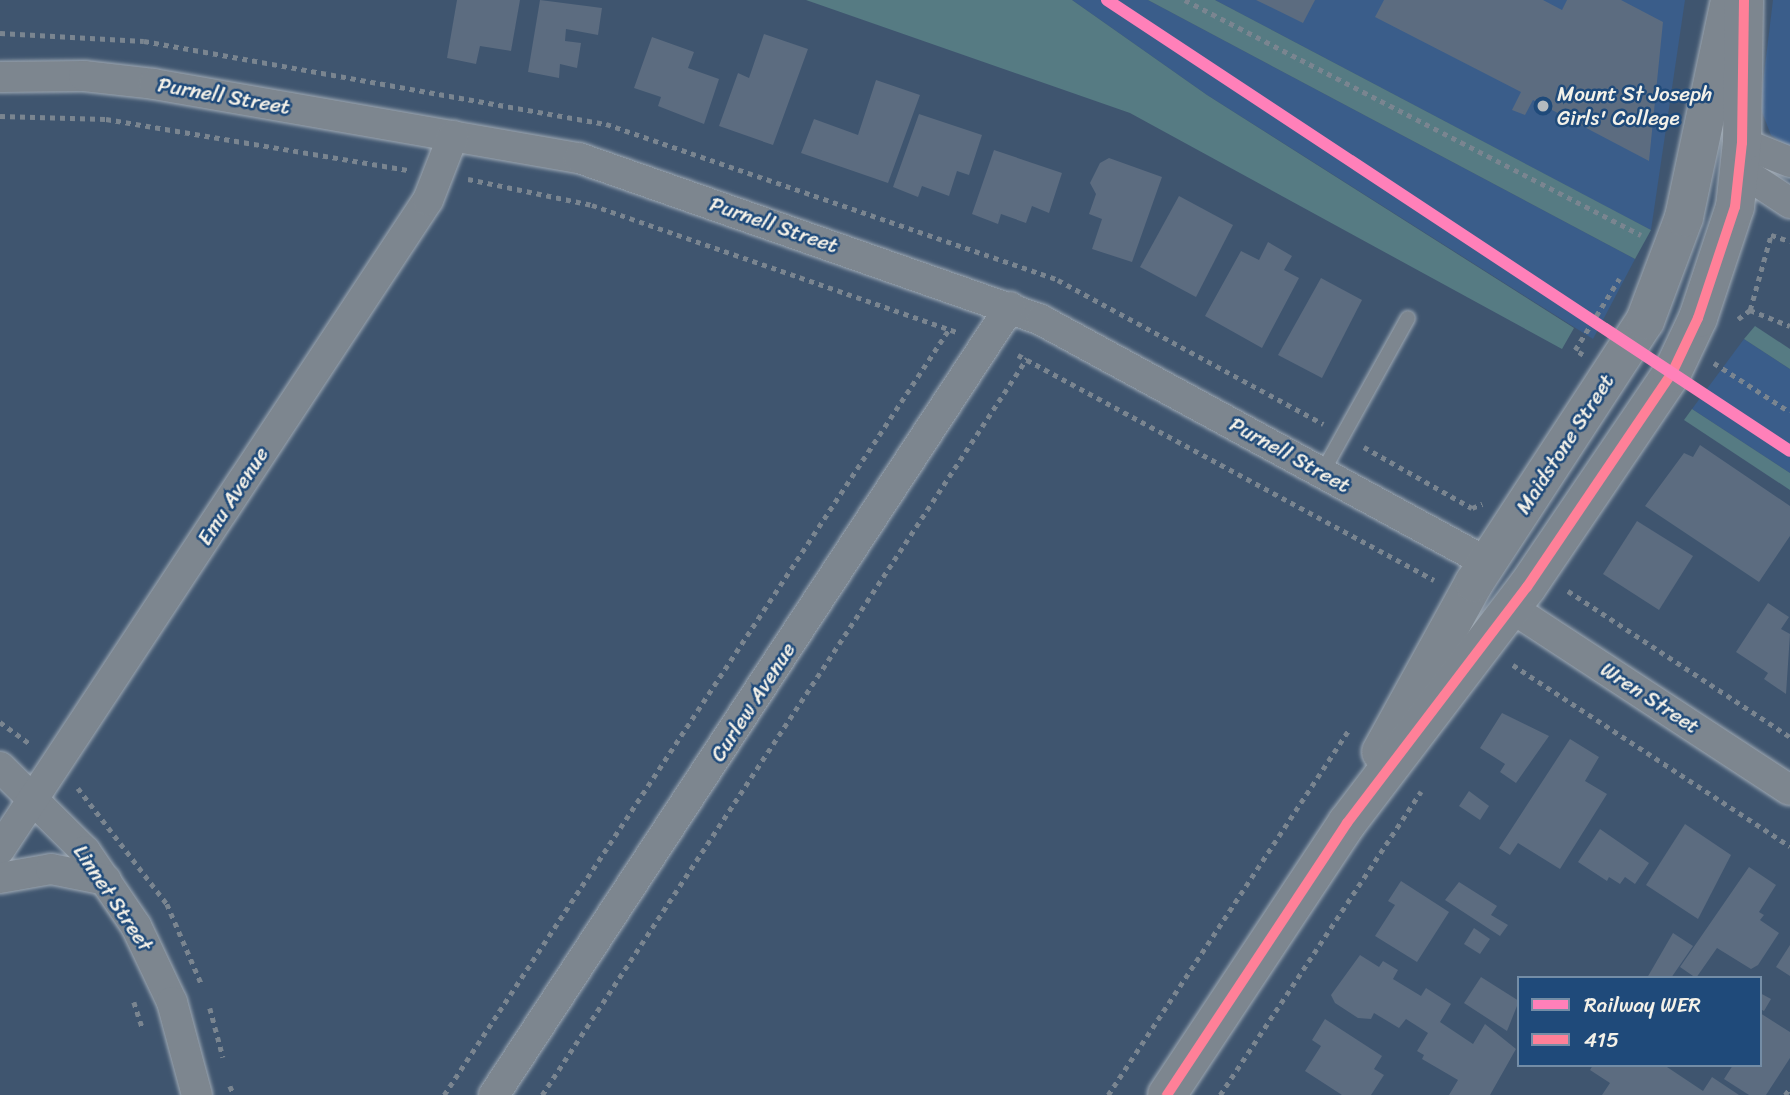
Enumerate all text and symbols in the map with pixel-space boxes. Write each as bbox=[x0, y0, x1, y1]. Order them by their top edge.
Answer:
street label: Purnell Street bbox=[156, 72, 292, 120]
place label: Mount St Joseph Girls' College bbox=[1557, 81, 1713, 131]
marker: Mount St Joseph Girls' College bbox=[1535, 98, 1551, 114]
street label: Purnell Street bbox=[707, 191, 841, 259]
street label: Maidstone Street bbox=[1510, 369, 1620, 519]
street label: Purnell Street bbox=[1226, 412, 1354, 498]
street label: Emu Avenue bbox=[192, 442, 274, 550]
street label: Curlew Avenue bbox=[705, 638, 801, 766]
street label: Wren Street bbox=[1596, 657, 1704, 739]
street label: Linnet Street bbox=[68, 840, 158, 956]
legend bbox=[1517, 976, 1762, 1067]
text: Railway WER bbox=[1584, 986, 1701, 1024]
text: 415 bbox=[1584, 1021, 1619, 1059]

